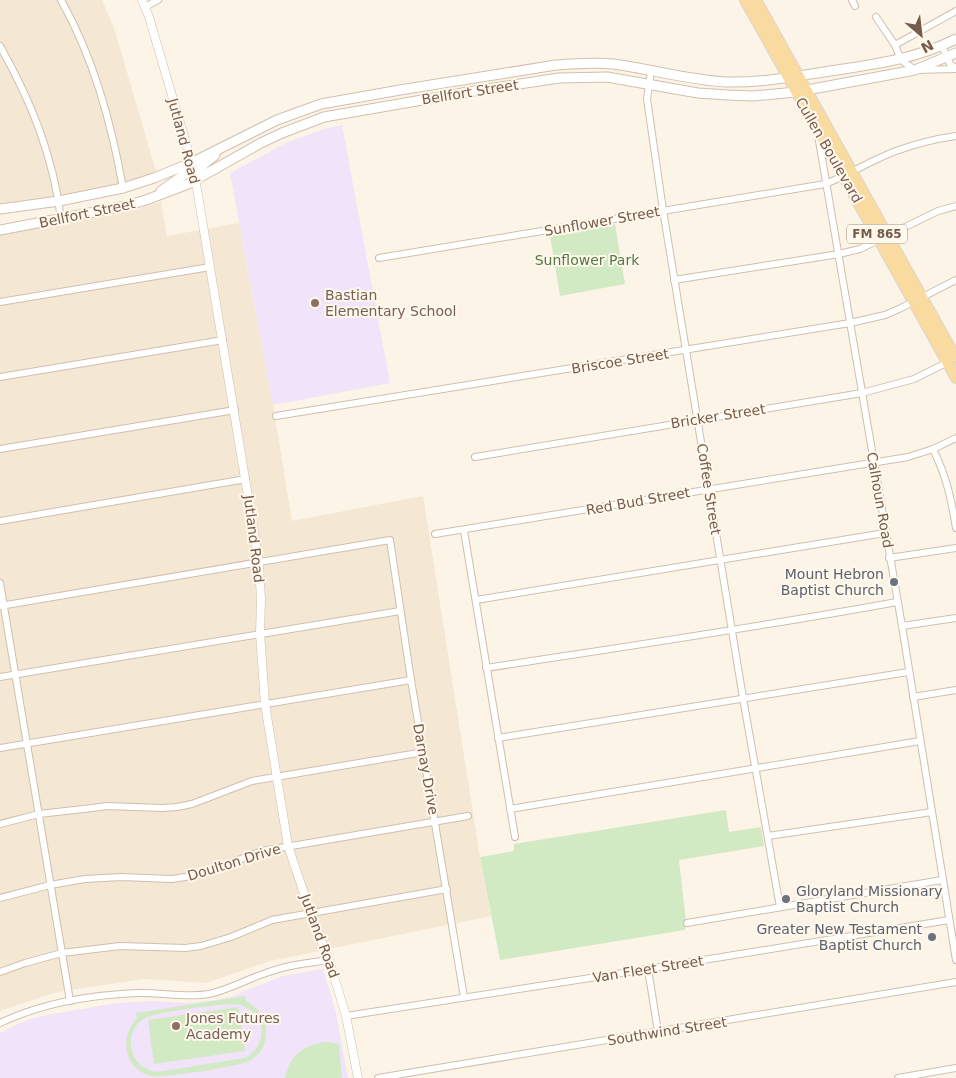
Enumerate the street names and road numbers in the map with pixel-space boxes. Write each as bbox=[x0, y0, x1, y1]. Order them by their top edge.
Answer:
street label: Bellfort Street bbox=[420, 76, 520, 108]
street label: Cullen Boulevard bbox=[792, 94, 866, 206]
street label: Jutland Road bbox=[165, 95, 203, 186]
street label: Bellfort Street bbox=[38, 195, 137, 231]
street label: Sunflower Street bbox=[543, 203, 661, 239]
road number: FM 865 bbox=[847, 224, 907, 243]
street label: Briscoe Street bbox=[570, 345, 670, 377]
street label: Bricker Street bbox=[669, 401, 767, 431]
street label: Coffee Street bbox=[694, 442, 724, 536]
street label: Calhoun Road bbox=[864, 451, 896, 549]
street label: Red Bud Street bbox=[585, 484, 692, 518]
street label: Jutland Road bbox=[241, 493, 267, 584]
street label: Darnay Drive bbox=[410, 722, 442, 816]
street label: Doulton Drive bbox=[185, 840, 283, 884]
street label: Jutland Road bbox=[297, 891, 343, 980]
street label: Van Fleet Street bbox=[591, 952, 705, 986]
street label: Southwind Street bbox=[606, 1014, 728, 1048]

